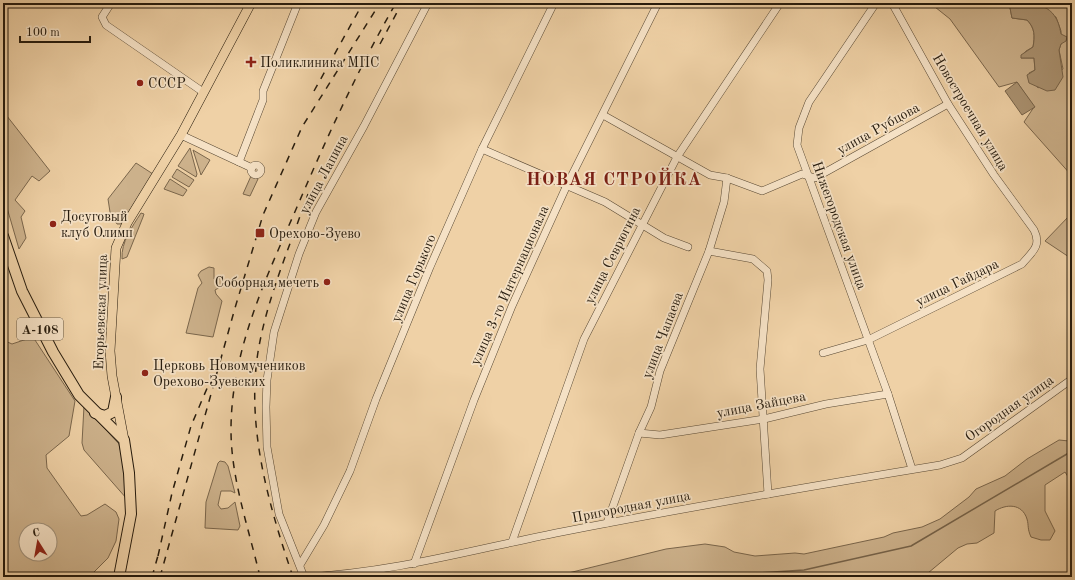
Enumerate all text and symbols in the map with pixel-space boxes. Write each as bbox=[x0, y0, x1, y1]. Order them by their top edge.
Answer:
scale bar bbox=[20, 18, 90, 44]
text: 100 m bbox=[26, 27, 60, 39]
street label: Новостроечная улица bbox=[930, 52, 1011, 173]
marker: Поликлиника МПС bbox=[245, 56, 257, 68]
place label: Поликлиника МПС bbox=[260, 56, 379, 70]
place label: СССР bbox=[148, 77, 186, 91]
marker: СССР bbox=[135, 78, 145, 88]
street label: улица Рубцова bbox=[835, 100, 922, 157]
street label: улица Лапина bbox=[297, 133, 351, 216]
street label: Нижегородская улица bbox=[809, 159, 869, 291]
district label: НОВАЯ СТРОЙКА bbox=[526, 167, 702, 189]
street label: улица 3-го Интернационала bbox=[468, 203, 552, 367]
street label: улица Севрюгина bbox=[582, 205, 643, 306]
place label: Досуговый клуб Олимп bbox=[61, 210, 133, 240]
marker: Досуговый клуб Олимп bbox=[48, 219, 58, 229]
marker: Орехово-Зуево bbox=[254, 227, 266, 239]
place label: Орехово-Зуево bbox=[269, 227, 361, 241]
street label: улица Горького bbox=[389, 232, 439, 324]
street label: Егорьевская улица bbox=[92, 254, 110, 370]
street label: улица Гайдара bbox=[914, 257, 1001, 309]
place label: Соборная мечеть bbox=[215, 276, 319, 290]
marker: Соборная мечеть bbox=[322, 277, 332, 287]
street label: улица Чапаева bbox=[640, 290, 686, 381]
road number: А-108 bbox=[17, 318, 63, 340]
place label: Церковь Новомучеников Орехово-Зуевских bbox=[153, 359, 306, 389]
marker: Церковь Новомучеников Орехово-Зуевских bbox=[140, 368, 150, 378]
street label: Огородная улица bbox=[963, 373, 1056, 444]
street label: улица Зайцева bbox=[715, 389, 807, 421]
street label: Пригородная улица bbox=[571, 489, 692, 525]
north arrow bbox=[18, 522, 58, 562]
text: С bbox=[32, 528, 41, 540]

